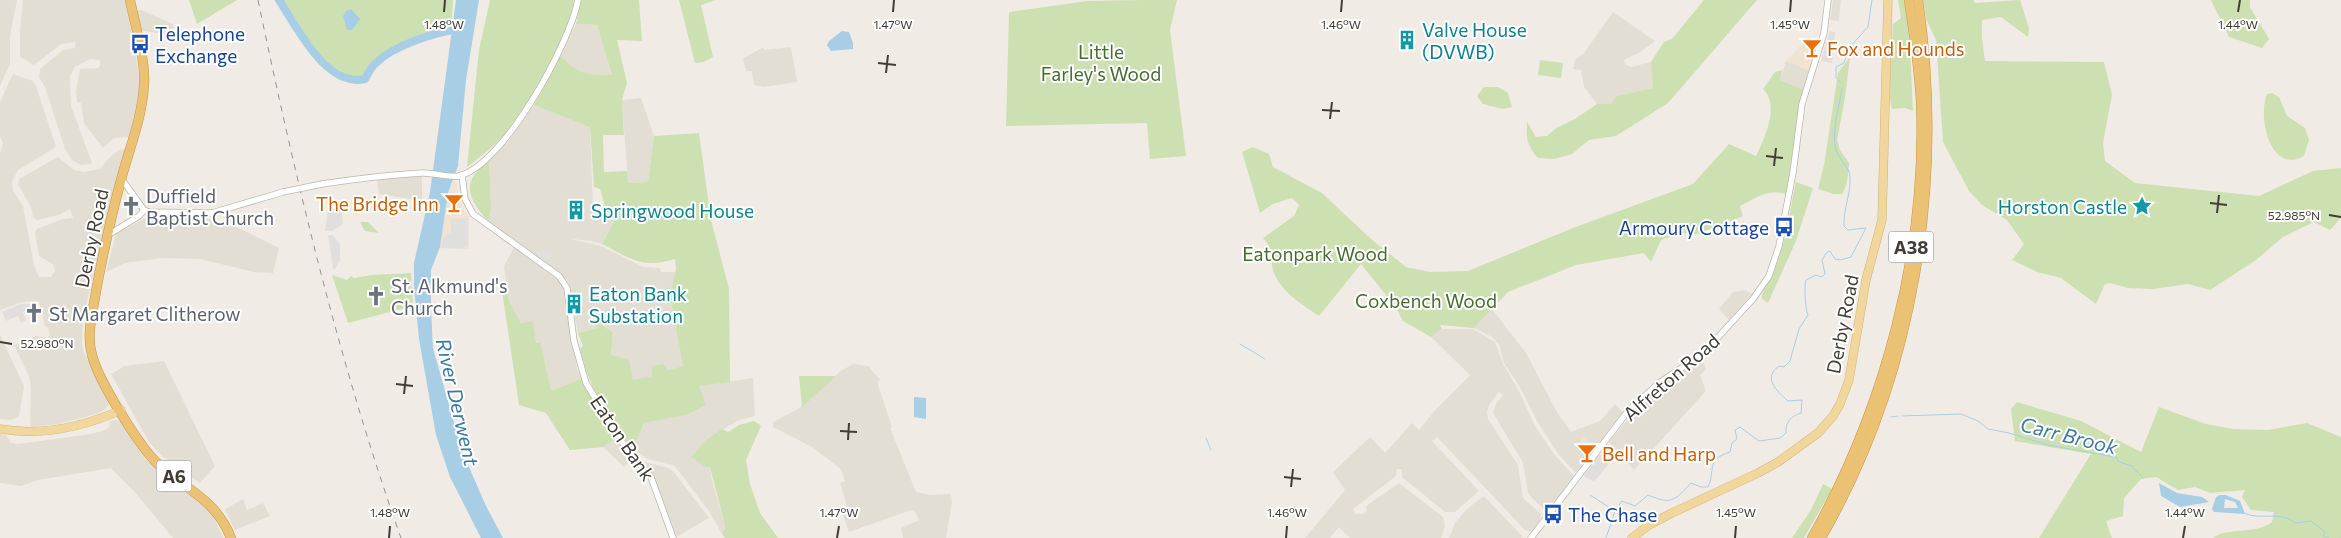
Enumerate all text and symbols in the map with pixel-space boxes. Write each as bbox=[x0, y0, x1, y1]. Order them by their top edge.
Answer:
text: 1.48°W bbox=[424, 17, 464, 31]
text: 1.47°W bbox=[873, 17, 913, 31]
text: 1.46°W bbox=[1321, 17, 1361, 31]
text: 1.45°W bbox=[1770, 17, 1810, 31]
text: 1.44°W bbox=[2218, 17, 2258, 31]
place label: Valve House (DVWB) bbox=[1422, 18, 1527, 63]
place label: Telephone Exchange bbox=[155, 22, 245, 67]
building icon: Valve House (DVWB) bbox=[1396, 29, 1418, 51]
bus stop icon: Telephone Exchange bbox=[129, 33, 151, 55]
bar icon: Fox and Hounds bbox=[1801, 37, 1823, 59]
place label: Fox and Hounds bbox=[1827, 37, 1964, 60]
park label: Little Farley's Wood bbox=[1041, 40, 1161, 85]
place label: Duffield Baptist Church bbox=[146, 184, 274, 229]
street label: Derby Road bbox=[69, 186, 113, 290]
place label: The Bridge Inn bbox=[316, 192, 439, 215]
bar icon: The Bridge Inn bbox=[443, 192, 465, 214]
church icon: Duffield Baptist Church bbox=[120, 195, 142, 217]
place label: Horston Castle bbox=[1998, 195, 2127, 218]
place icon: Horston Castle bbox=[2131, 195, 2153, 217]
building icon: Springwood House bbox=[565, 199, 587, 221]
place label: Springwood House bbox=[591, 199, 754, 222]
text: 52.985°N bbox=[2268, 208, 2320, 222]
place label: Armoury Cottage bbox=[1619, 216, 1769, 239]
bus stop icon: Armoury Cottage bbox=[1773, 216, 1795, 238]
road number: A38 bbox=[1888, 232, 1934, 262]
park label: Eatonpark Wood bbox=[1242, 242, 1388, 265]
street label: Derby Road bbox=[1821, 273, 1863, 375]
place label: St. Alkmund's Church bbox=[391, 274, 508, 319]
place label: Eaton Bank Substation bbox=[589, 282, 687, 327]
church icon: St. Alkmund's Church bbox=[365, 285, 387, 307]
park label: Coxbench Wood bbox=[1355, 289, 1497, 312]
building icon: Eaton Bank Substation bbox=[563, 293, 585, 315]
church icon: St Margaret Clitherow bbox=[23, 302, 45, 324]
place label: St Margaret Clitherow bbox=[49, 302, 241, 325]
street label: Alfreton Road bbox=[1618, 329, 1724, 425]
text: 52.980°N bbox=[20, 336, 74, 350]
water label: River Derwent bbox=[432, 336, 485, 469]
street label: Eaton Bank bbox=[586, 391, 660, 485]
water label: Carr Brook bbox=[2018, 411, 2121, 459]
bar icon: Bell and Harp bbox=[1576, 442, 1598, 464]
place label: Bell and Harp bbox=[1602, 442, 1716, 465]
road number: A6 bbox=[156, 461, 192, 492]
bus stop icon: The Chase bbox=[1542, 503, 1564, 525]
place label: The Chase bbox=[1568, 503, 1657, 526]
text: 1.48°W bbox=[370, 505, 410, 519]
text: 1.47°W bbox=[819, 505, 859, 519]
text: 1.46°W bbox=[1267, 505, 1307, 519]
text: 1.45°W bbox=[1716, 505, 1756, 519]
text: 1.44°W bbox=[2165, 505, 2205, 519]

